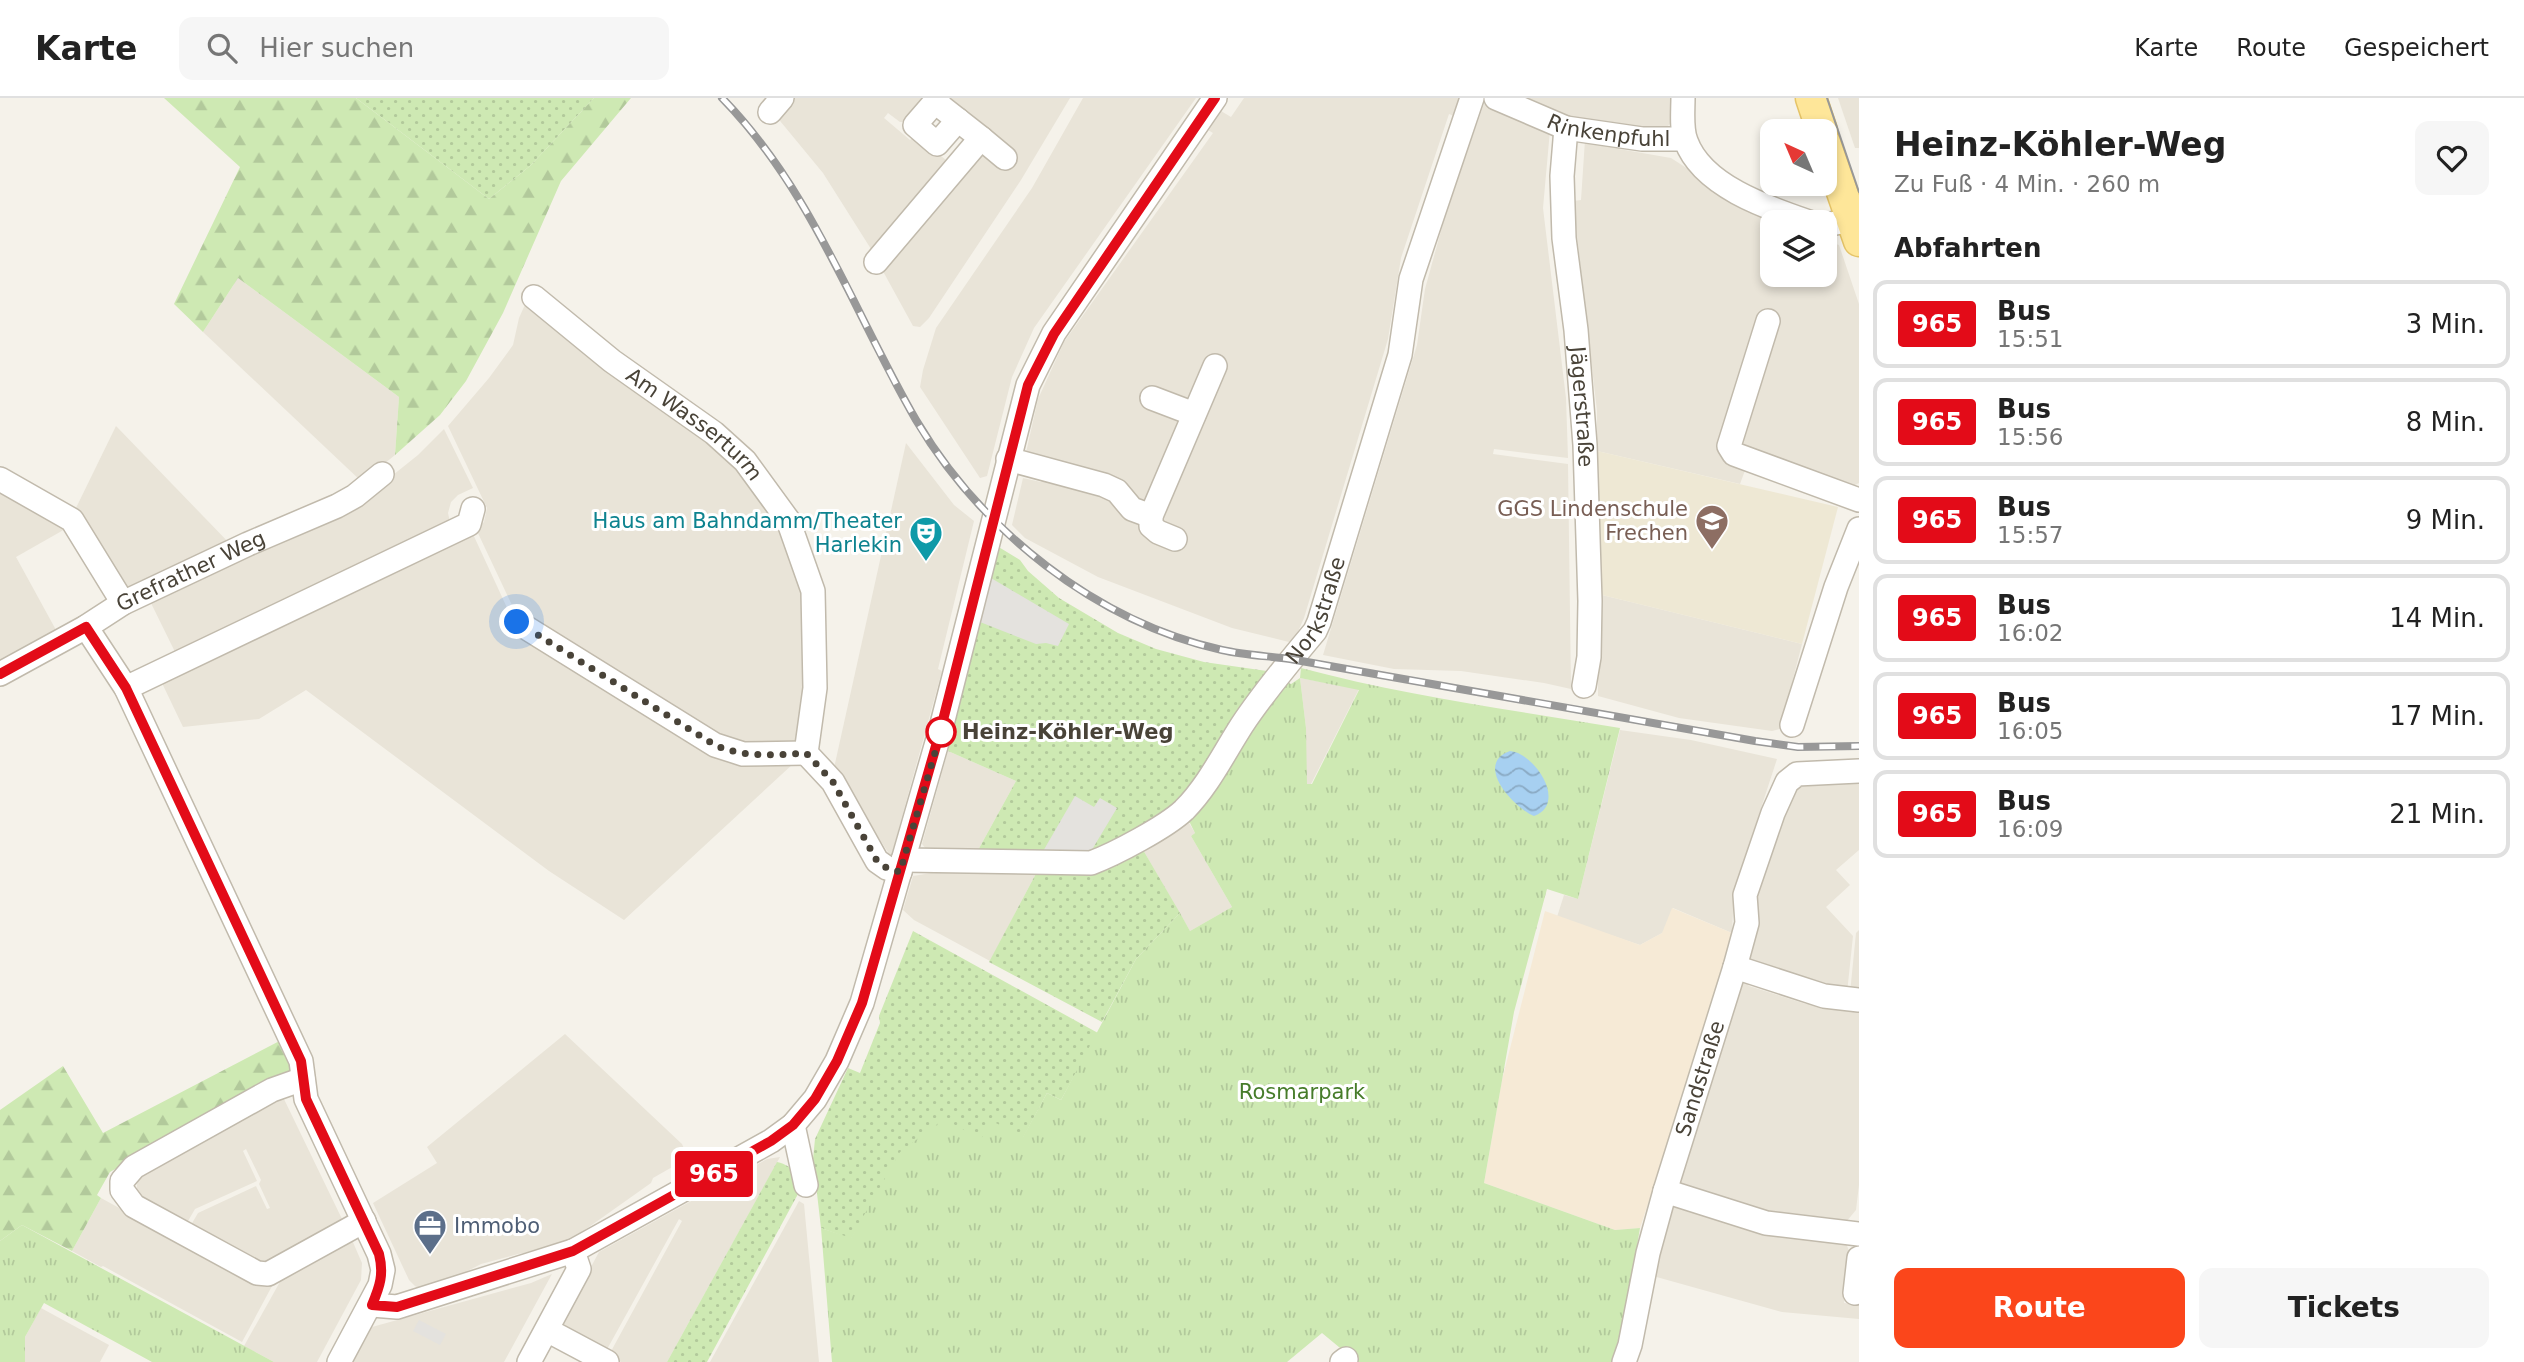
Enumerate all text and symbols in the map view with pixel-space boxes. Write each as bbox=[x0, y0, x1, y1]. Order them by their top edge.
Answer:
search box bbox=[179, 17, 669, 80]
text: Karte bbox=[35, 29, 137, 68]
icon: search bbox=[203, 29, 241, 67]
text: Hier suchen bbox=[259, 33, 414, 63]
text: Karte bbox=[2134, 34, 2198, 62]
text: Route bbox=[2236, 34, 2306, 62]
text: Gespeichert bbox=[2344, 34, 2489, 62]
street label: Rinkenpfuhl bbox=[1543, 109, 1670, 151]
north arrow bbox=[1760, 119, 1838, 196]
map controls bbox=[1760, 119, 1837, 287]
button: heart bbox=[2415, 121, 2489, 195]
text: Heinz-Köhler-Weg bbox=[1894, 125, 2226, 164]
text: Zu Fuß · 4 Min. · 260 m bbox=[1894, 171, 2160, 197]
button: layers bbox=[1760, 210, 1837, 287]
text: Abfahrten bbox=[1894, 233, 2042, 263]
text: Bus bbox=[1997, 296, 2051, 326]
text: 3 Min. bbox=[2406, 309, 2485, 339]
text: 965 bbox=[1912, 310, 1962, 338]
text: 15:51 bbox=[1997, 326, 2063, 352]
street label: Jägerstraße bbox=[1565, 344, 1598, 467]
street label: Am Wasserturm bbox=[622, 363, 767, 485]
text: Bus bbox=[1997, 394, 2051, 424]
text: 8 Min. bbox=[2406, 407, 2485, 437]
text: 965 bbox=[1912, 408, 1962, 436]
text: 15:56 bbox=[1997, 424, 2063, 450]
text: Bus bbox=[1997, 492, 2051, 522]
place label: GGS Lindenschule Frechen bbox=[1497, 497, 1688, 545]
school or university icon: GGS Lindenschule Frechen bbox=[1693, 502, 1731, 551]
text: 9 Min. bbox=[2406, 505, 2485, 535]
text: 965 bbox=[1912, 506, 1962, 534]
place label: Haus am Bahndamm/Theater Harlekin bbox=[593, 509, 902, 557]
theatre icon: Haus am Bahndamm/Theater Harlekin bbox=[907, 514, 945, 563]
text: 15:57 bbox=[1997, 522, 2063, 548]
street label: Grefrather Weg bbox=[112, 526, 269, 616]
street label: Norkstraße bbox=[1281, 554, 1350, 669]
text: Bus bbox=[1997, 590, 2051, 620]
text: 14 Min. bbox=[2389, 603, 2485, 633]
your location bbox=[499, 604, 534, 639]
text: 965 bbox=[1912, 604, 1962, 632]
text: 16:02 bbox=[1997, 620, 2063, 646]
text: Bus bbox=[1997, 688, 2051, 718]
text: 17 Min. bbox=[2389, 701, 2485, 731]
text: 965 bbox=[1912, 702, 1962, 730]
marker: Heinz-Köhler-Weg bbox=[926, 717, 956, 747]
text: 16:05 bbox=[1997, 718, 2063, 744]
place label: Heinz-Köhler-Weg bbox=[962, 720, 1173, 744]
text: Bus bbox=[1997, 786, 2051, 816]
text: 21 Min. bbox=[2389, 799, 2485, 829]
text: 965 bbox=[1912, 800, 1962, 828]
text: 16:09 bbox=[1997, 816, 2063, 842]
street label: Sandstraße bbox=[1671, 1018, 1729, 1139]
park label: Rosmarpark bbox=[1239, 1080, 1366, 1104]
line badge: 965 bbox=[674, 1151, 754, 1197]
text: 965 bbox=[689, 1160, 739, 1188]
office icon: Immobo bbox=[411, 1207, 449, 1256]
place label: Immobo bbox=[454, 1214, 540, 1238]
button: Route bbox=[1894, 1268, 2185, 1348]
button: Tickets bbox=[2199, 1268, 2489, 1348]

